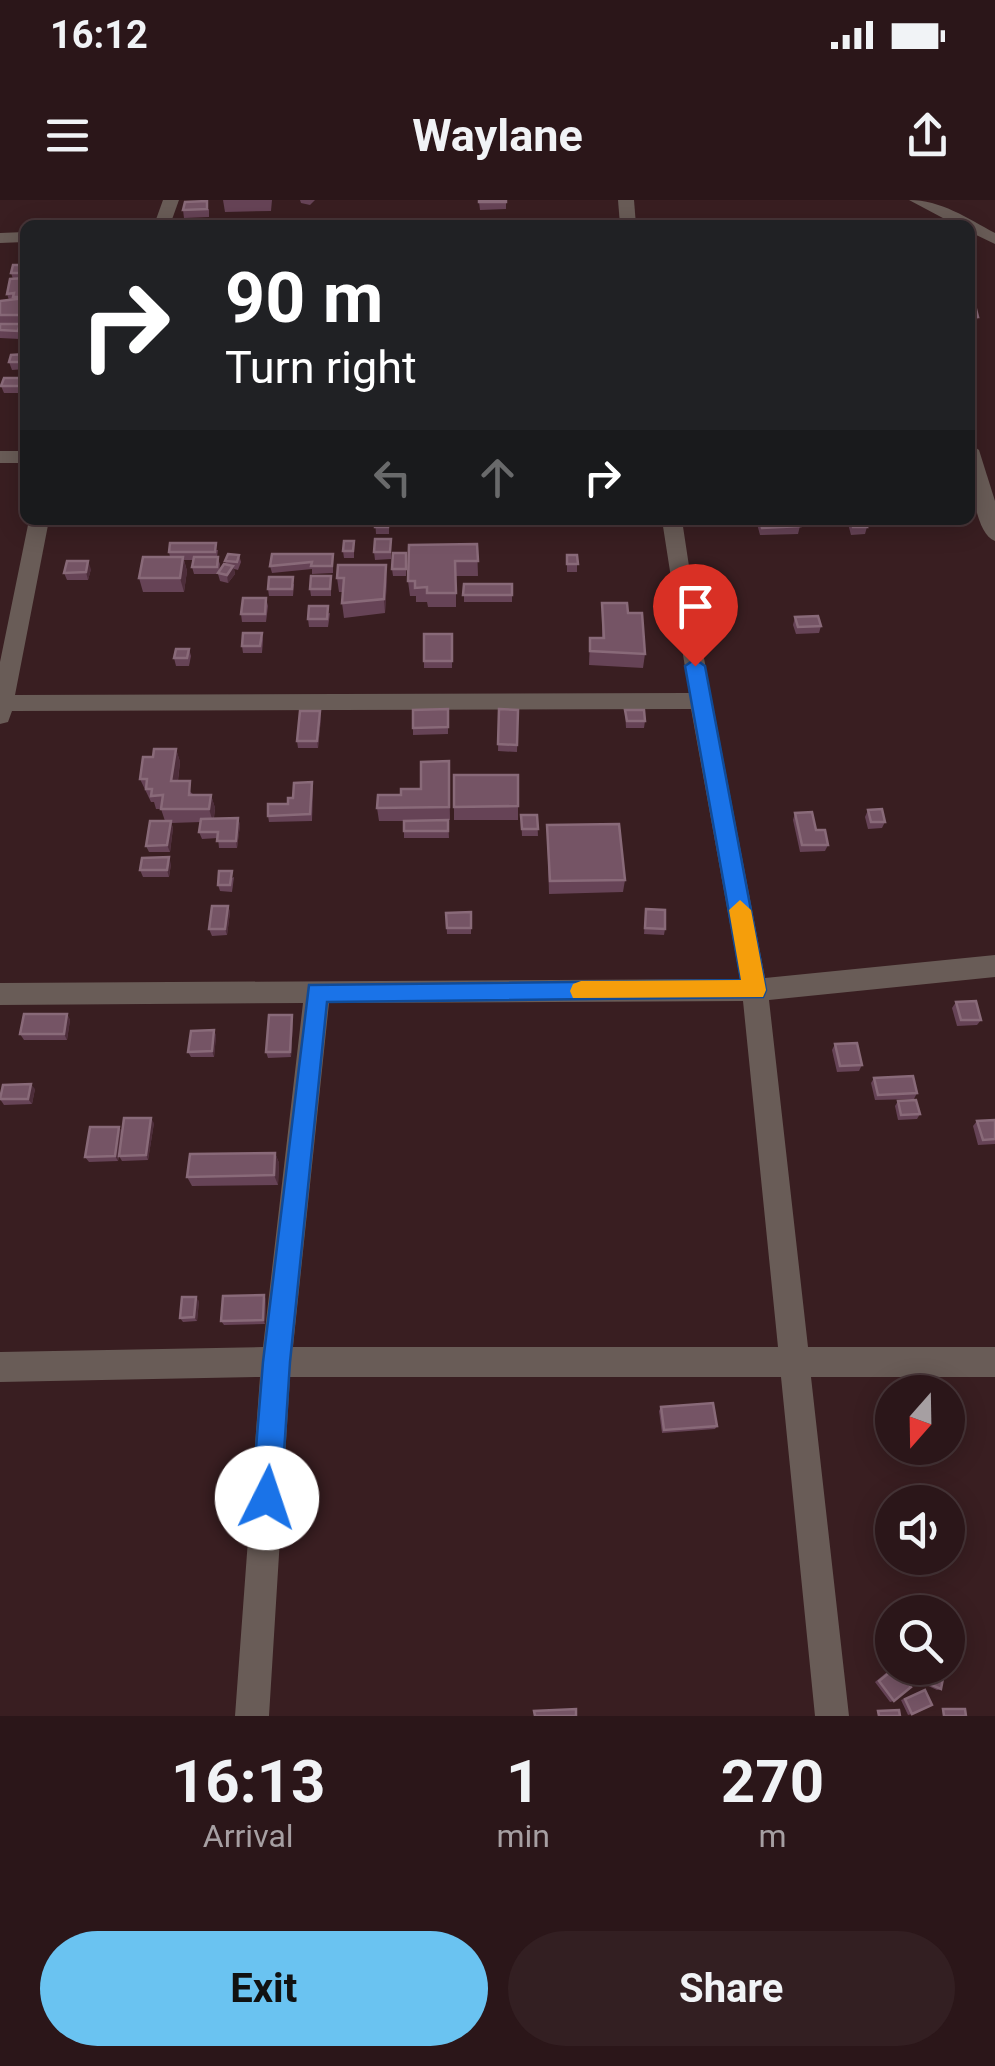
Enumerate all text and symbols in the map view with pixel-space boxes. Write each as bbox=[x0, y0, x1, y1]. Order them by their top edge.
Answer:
text: 16:12 bbox=[50, 13, 148, 57]
icon: menu bbox=[40, 108, 95, 163]
icon: share bbox=[900, 108, 955, 163]
text: Waylane bbox=[412, 109, 583, 162]
text: 90 m bbox=[225, 257, 383, 339]
icon: right bbox=[60, 260, 190, 390]
text: Turn right bbox=[225, 341, 417, 394]
icon: left bbox=[365, 450, 420, 505]
icon: ahead bbox=[470, 450, 525, 505]
icon: right bbox=[575, 450, 630, 505]
pin bbox=[653, 564, 738, 667]
icon: arrive bbox=[668, 579, 723, 634]
north arrow bbox=[875, 1375, 965, 1465]
map controls bbox=[875, 1375, 965, 1685]
position arrow bbox=[215, 1446, 319, 1550]
button: sound bbox=[875, 1485, 965, 1575]
button: search bbox=[875, 1595, 965, 1685]
text: 16:13 bbox=[171, 1746, 326, 1817]
text: 1 bbox=[506, 1746, 540, 1817]
text: 270 bbox=[721, 1746, 824, 1817]
text: Arrival bbox=[203, 1817, 294, 1855]
text: min bbox=[496, 1817, 550, 1855]
text: m bbox=[758, 1817, 786, 1855]
button: Exit bbox=[40, 1931, 488, 2046]
button: Share bbox=[508, 1931, 955, 2046]

